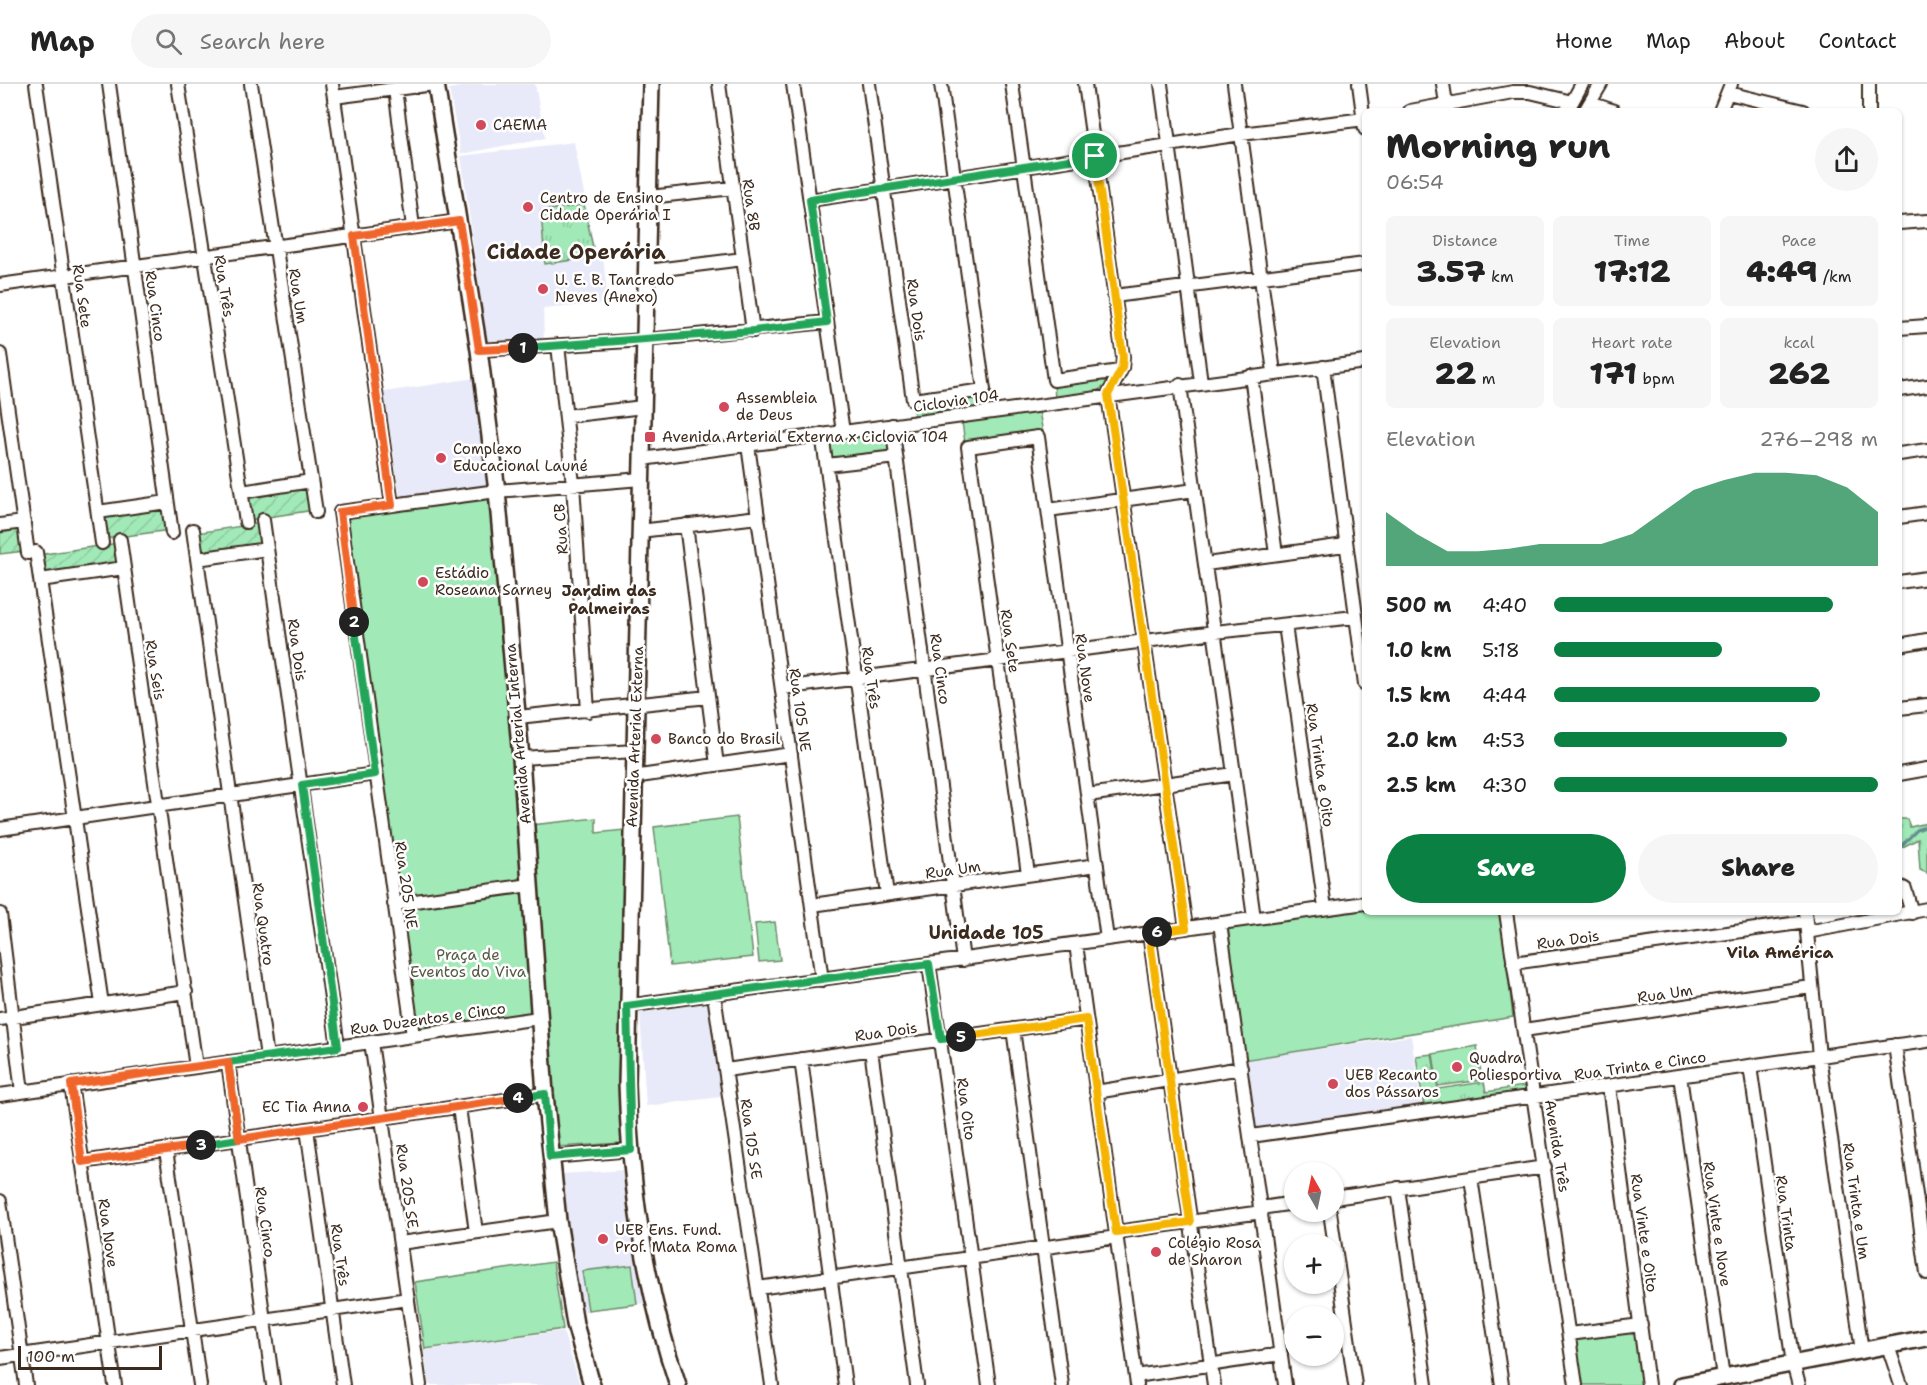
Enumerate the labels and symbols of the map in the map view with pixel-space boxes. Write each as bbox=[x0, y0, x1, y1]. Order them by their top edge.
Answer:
place label: CAEMA bbox=[493, 115, 547, 135]
marker: CAEMA bbox=[474, 118, 488, 132]
pin bbox=[1069, 130, 1120, 181]
street label: Rua 8B bbox=[737, 178, 765, 232]
place label: Centro de Ensino Cidade Operária I bbox=[540, 188, 671, 225]
marker: Centro de Ensino Cidade Operária I bbox=[521, 200, 535, 214]
district label: Cidade Operária bbox=[487, 238, 666, 266]
street label: Rua Três bbox=[209, 253, 239, 319]
street label: Rua Sete bbox=[68, 263, 96, 329]
street label: Rua Um bbox=[284, 267, 312, 325]
street label: Rua Cinco bbox=[140, 269, 170, 343]
place label: U. E. B. Tancredo Neves (Anexo) bbox=[555, 270, 674, 307]
street label: Rua Dois bbox=[902, 277, 930, 343]
marker: U. E. B. Tancredo Neves (Anexo) bbox=[536, 282, 550, 296]
pin: 1 bbox=[508, 333, 538, 363]
street label: Ciclovia 104 bbox=[912, 385, 1000, 417]
place label: Assembleia de Deus bbox=[736, 388, 818, 425]
marker: Assembleia de Deus bbox=[717, 400, 731, 414]
place label: Avenida Arterial Externa x Ciclovia 104 bbox=[662, 427, 948, 447]
marker: Avenida Arterial Externa x Ciclovia 104 bbox=[643, 430, 657, 444]
place label: Complexo Educacional Launé bbox=[453, 439, 588, 476]
marker: Complexo Educacional Launé bbox=[434, 451, 448, 465]
street label: Rua CB bbox=[549, 503, 573, 555]
place label: Estádio Roseana Sarney bbox=[435, 563, 552, 600]
marker: Estádio Roseana Sarney bbox=[416, 575, 430, 589]
district label: Jardim das Palmeiras bbox=[561, 580, 657, 619]
pin: 2 bbox=[339, 607, 369, 637]
street label: Rua Sete bbox=[996, 608, 1024, 674]
street label: Rua Dois bbox=[283, 617, 311, 683]
street label: Rua Cinco bbox=[925, 632, 955, 706]
street label: Rua Nove bbox=[1070, 632, 1100, 704]
street label: Rua Seis bbox=[140, 638, 170, 702]
street label: Avenida Arterial Interna bbox=[500, 642, 536, 825]
street label: Avenida Arterial Externa bbox=[622, 645, 648, 828]
street label: Rua Três bbox=[857, 645, 885, 711]
street label: Rua 105 NE bbox=[784, 667, 816, 753]
street label: Rua Trinta e Oito bbox=[1301, 702, 1339, 828]
place label: Banco do Brasil bbox=[668, 729, 780, 749]
marker: Banco do Brasil bbox=[649, 732, 663, 746]
street label: Rua 205 NE bbox=[390, 840, 422, 930]
street label: Rua Um bbox=[924, 856, 982, 884]
street label: Rua Quatro bbox=[247, 881, 279, 967]
pin: 6 bbox=[1142, 917, 1172, 947]
district label: Unidade 105 bbox=[929, 921, 1043, 945]
street label: Rua Dois bbox=[1535, 926, 1601, 954]
district label: Vila América bbox=[1727, 942, 1834, 963]
park label: Praça de Eventos do Viva bbox=[410, 945, 527, 982]
street label: Rua Um bbox=[1636, 980, 1694, 1008]
street label: Rua Duzentos e Cinco bbox=[349, 998, 507, 1040]
street label: Rua Dois bbox=[853, 1018, 919, 1046]
pin: 5 bbox=[946, 1022, 976, 1052]
street label: Rua Trinta e Cinco bbox=[1573, 1047, 1707, 1085]
place label: Quadra Poliesportiva bbox=[1469, 1048, 1562, 1085]
marker: Quadra Poliesportiva bbox=[1450, 1060, 1464, 1074]
place label: UEB Recanto dos Pássaros bbox=[1345, 1065, 1439, 1102]
street label: Rua Oito bbox=[952, 1076, 980, 1142]
marker: UEB Recanto dos Pássaros bbox=[1326, 1077, 1340, 1091]
pin: 4 bbox=[503, 1083, 533, 1113]
place label: EC Tia Anna bbox=[262, 1097, 352, 1117]
street label: Rua 105 SE bbox=[735, 1097, 767, 1181]
street label: Avenida Três bbox=[1540, 1098, 1574, 1194]
marker: EC Tia Anna bbox=[356, 1100, 370, 1114]
pin: 3 bbox=[186, 1130, 216, 1160]
street label: Rua Trinta e Um bbox=[1838, 1141, 1874, 1261]
street label: Rua 205 SE bbox=[391, 1142, 423, 1230]
street label: Rua Vinte e Nove bbox=[1698, 1160, 1736, 1288]
north arrow bbox=[1284, 1162, 1344, 1222]
street label: Rua Vinte e Oito bbox=[1626, 1172, 1662, 1294]
street label: Rua Trinta bbox=[1771, 1174, 1801, 1253]
street label: Rua Cinco bbox=[250, 1185, 280, 1259]
street label: Rua Nove bbox=[93, 1197, 123, 1269]
place label: UEB Ens. Fund. Prof. Mata Roma bbox=[615, 1220, 738, 1257]
street label: Rua Três bbox=[326, 1222, 354, 1288]
marker: UEB Ens. Fund. Prof. Mata Roma bbox=[596, 1232, 610, 1246]
place label: Colégio Rosa de Sharon bbox=[1168, 1233, 1262, 1270]
marker: Colégio Rosa de Sharon bbox=[1149, 1245, 1163, 1259]
scale bar bbox=[18, 1343, 162, 1370]

